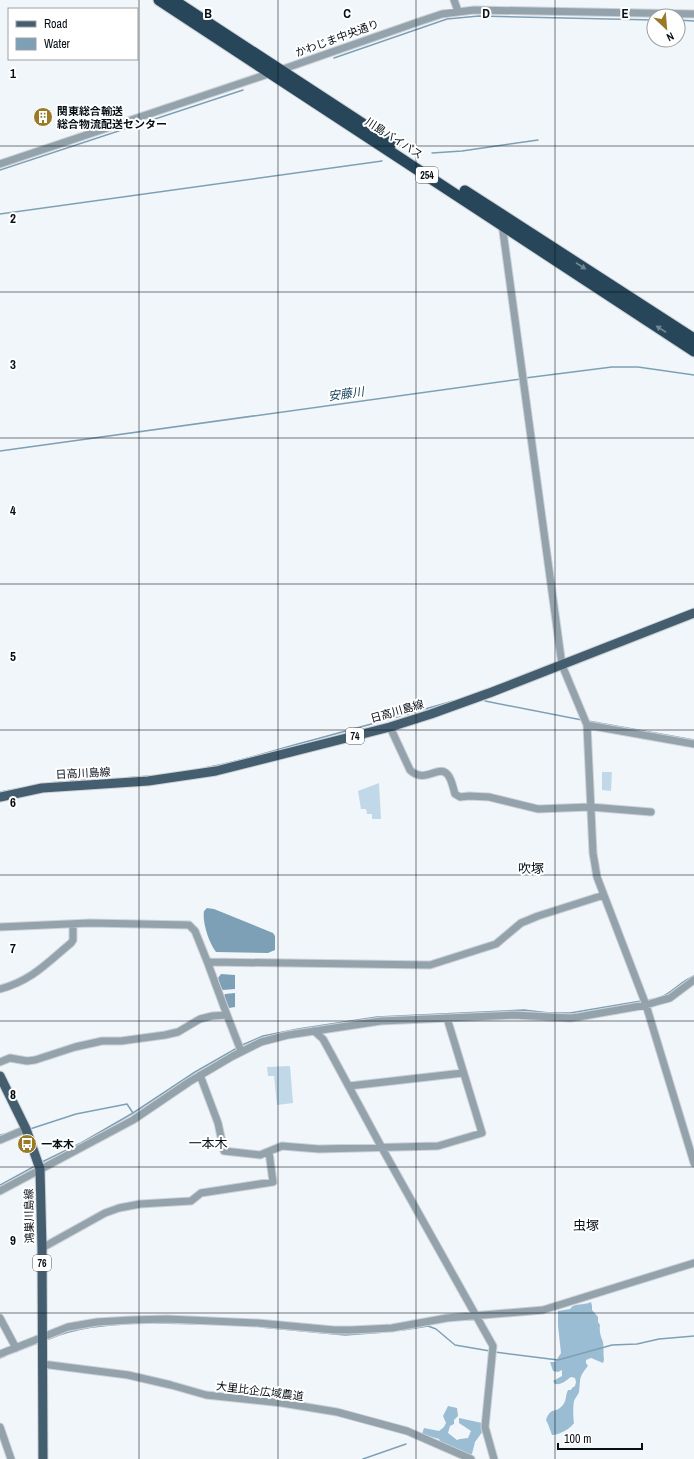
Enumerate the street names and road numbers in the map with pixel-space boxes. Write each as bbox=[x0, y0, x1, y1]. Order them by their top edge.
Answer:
street label: かわじま中央通り bbox=[293, 16, 381, 60]
street label: 川島バイパス bbox=[363, 114, 425, 162]
road number: 254 bbox=[416, 167, 438, 183]
street label: 日高川島線 bbox=[369, 697, 425, 725]
road number: 74 bbox=[346, 728, 364, 744]
street label: 日高川島線 bbox=[55, 765, 111, 781]
street label: 鴻巣川島線 bbox=[22, 1188, 36, 1244]
road number: 76 bbox=[33, 1255, 51, 1271]
street label: 大里比企広域農道 bbox=[215, 1379, 305, 1403]

